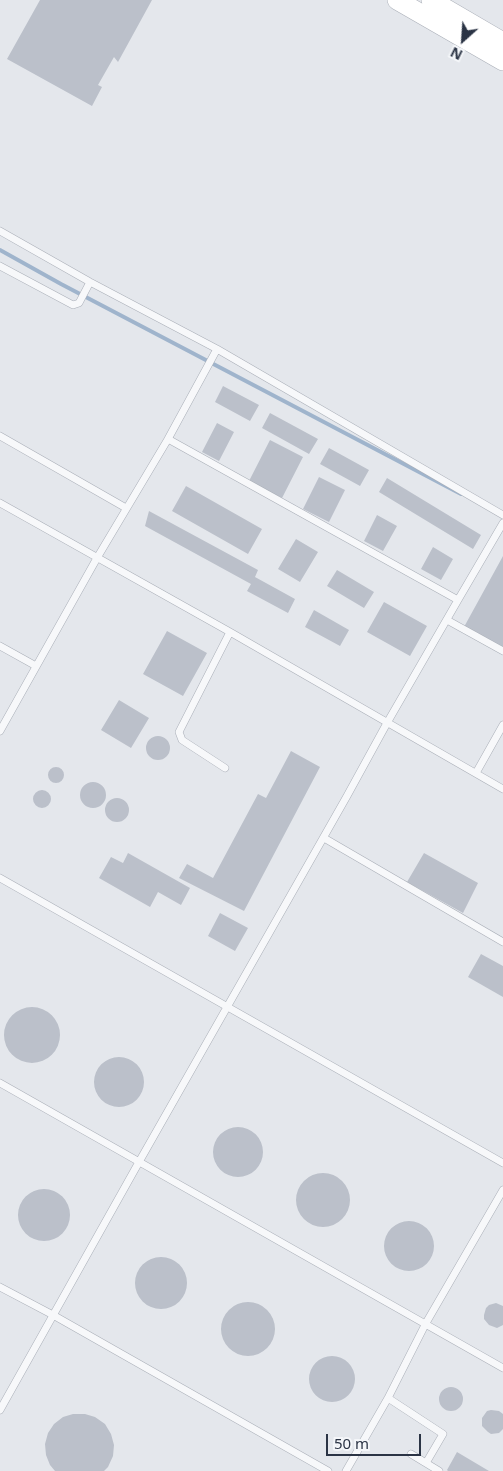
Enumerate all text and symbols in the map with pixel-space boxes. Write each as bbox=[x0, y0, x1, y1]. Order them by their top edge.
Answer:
north arrow bbox=[438, 15, 488, 65]
text: N bbox=[447, 43, 465, 65]
scale bar bbox=[328, 1424, 423, 1456]
text: 50 m bbox=[334, 1433, 369, 1453]

